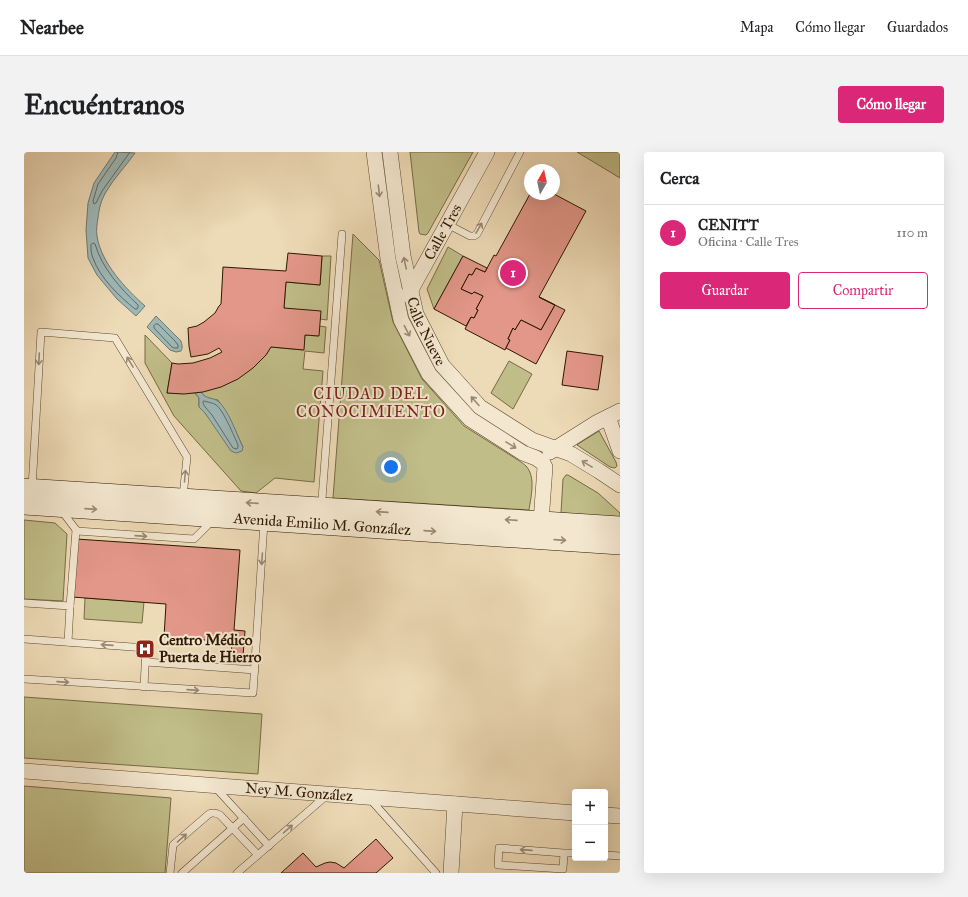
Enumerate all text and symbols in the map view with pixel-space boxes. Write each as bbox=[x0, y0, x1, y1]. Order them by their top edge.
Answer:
text: Nearbee bbox=[20, 16, 84, 39]
text: Mapa bbox=[740, 19, 773, 36]
text: Cómo llegar bbox=[795, 19, 865, 36]
text: Guardados bbox=[887, 19, 948, 36]
button: Cómo llegar bbox=[838, 86, 944, 123]
text: Encuéntranos bbox=[24, 87, 185, 122]
north arrow bbox=[524, 164, 560, 200]
text: Cerca bbox=[660, 168, 699, 189]
one-way arrow bbox=[375, 184, 383, 197]
street label: Calle Tres bbox=[420, 201, 466, 263]
text: CENITT bbox=[698, 216, 759, 234]
one-way arrow bbox=[476, 222, 484, 234]
text: 1 bbox=[670, 225, 676, 241]
text: 110 m bbox=[896, 225, 928, 241]
text: Oficina · Calle Tres bbox=[698, 234, 799, 250]
one-way arrow bbox=[400, 257, 408, 270]
pin: 1 bbox=[500, 258, 526, 288]
button: Guardar bbox=[660, 272, 790, 309]
button: Compartir bbox=[798, 272, 928, 309]
street label: Calle Nueve bbox=[403, 295, 450, 369]
one-way arrow bbox=[403, 325, 411, 337]
one-way arrow bbox=[36, 352, 43, 365]
one-way arrow bbox=[125, 356, 133, 368]
district label: CIUDAD DEL CONOCIMIENTO bbox=[296, 384, 446, 421]
one-way arrow bbox=[470, 396, 479, 406]
one-way arrow bbox=[505, 442, 517, 450]
your location bbox=[381, 457, 401, 477]
one-way arrow bbox=[581, 460, 593, 468]
one-way arrow bbox=[182, 470, 189, 483]
one-way arrow bbox=[246, 500, 259, 507]
one-way arrow bbox=[84, 505, 97, 512]
one-way arrow bbox=[375, 508, 388, 515]
street label: Avenida Emilio M. González bbox=[232, 509, 412, 539]
one-way arrow bbox=[505, 517, 518, 524]
one-way arrow bbox=[423, 528, 436, 535]
one-way arrow bbox=[134, 532, 147, 539]
one-way arrow bbox=[553, 536, 566, 543]
one-way arrow bbox=[258, 552, 266, 565]
place label: Centro Médico Puerta de Hierro bbox=[159, 631, 262, 666]
hospital icon: Centro Médico Puerta de Hierro bbox=[134, 638, 156, 660]
one-way arrow bbox=[101, 641, 114, 648]
one-way arrow bbox=[56, 678, 69, 685]
one-way arrow bbox=[186, 686, 199, 693]
street label: Ney M. González bbox=[245, 779, 354, 805]
map controls bbox=[572, 789, 608, 861]
button: + bbox=[572, 789, 608, 825]
one-way arrow bbox=[282, 825, 293, 834]
button: − bbox=[572, 825, 608, 861]
one-way arrow bbox=[176, 834, 186, 843]
one-way arrow bbox=[520, 847, 533, 854]

